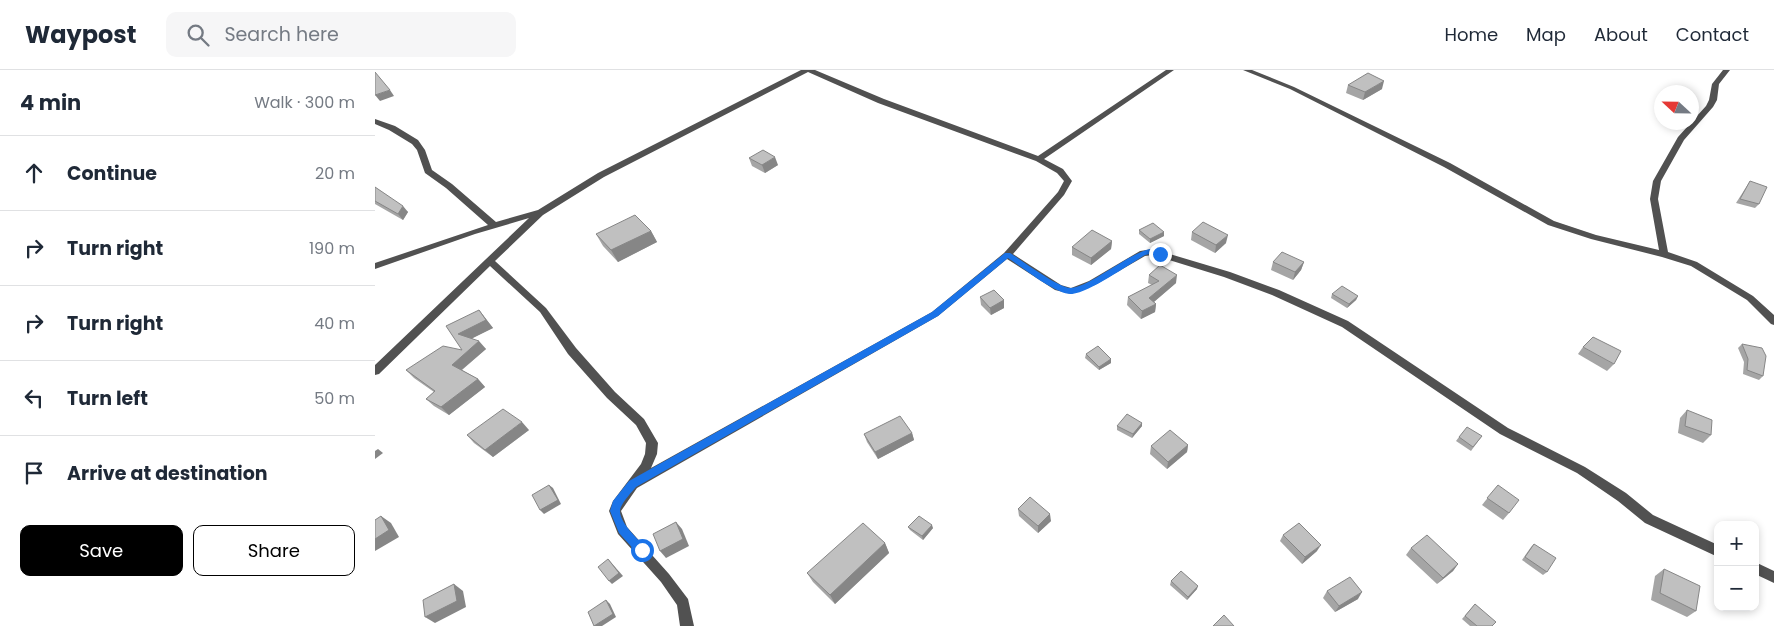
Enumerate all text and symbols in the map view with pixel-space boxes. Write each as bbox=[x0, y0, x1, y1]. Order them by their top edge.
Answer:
search box bbox=[166, 12, 516, 57]
text: Waypost bbox=[25, 18, 136, 51]
icon: search bbox=[184, 21, 212, 49]
text: Search here bbox=[224, 21, 339, 48]
text: Home bbox=[1444, 22, 1498, 47]
text: Map bbox=[1526, 22, 1566, 47]
text: About bbox=[1594, 22, 1648, 47]
text: Contact bbox=[1676, 22, 1749, 47]
north arrow bbox=[1654, 85, 1699, 130]
text: 4 min bbox=[20, 88, 81, 117]
text: Walk · 300 m bbox=[254, 91, 355, 114]
icon: ahead bbox=[20, 159, 48, 187]
text: Continue bbox=[67, 160, 157, 187]
text: 20 m bbox=[315, 162, 355, 185]
icon: right bbox=[20, 234, 48, 262]
text: Turn right bbox=[67, 235, 163, 262]
text: 190 m bbox=[309, 237, 355, 260]
route end bbox=[1149, 243, 1172, 266]
icon: right bbox=[20, 309, 48, 337]
text: Turn right bbox=[67, 310, 163, 337]
text: 40 m bbox=[314, 312, 355, 335]
icon: left bbox=[20, 384, 48, 412]
text: Turn left bbox=[67, 385, 148, 412]
text: 50 m bbox=[314, 387, 355, 410]
icon: arrive bbox=[20, 459, 48, 487]
text: Arrive at destination bbox=[67, 460, 268, 487]
map controls bbox=[1714, 521, 1759, 611]
button: + bbox=[1714, 521, 1759, 566]
button: Save bbox=[20, 525, 183, 576]
button: Share bbox=[193, 525, 355, 576]
route start bbox=[631, 539, 654, 562]
button: − bbox=[1714, 566, 1759, 611]

